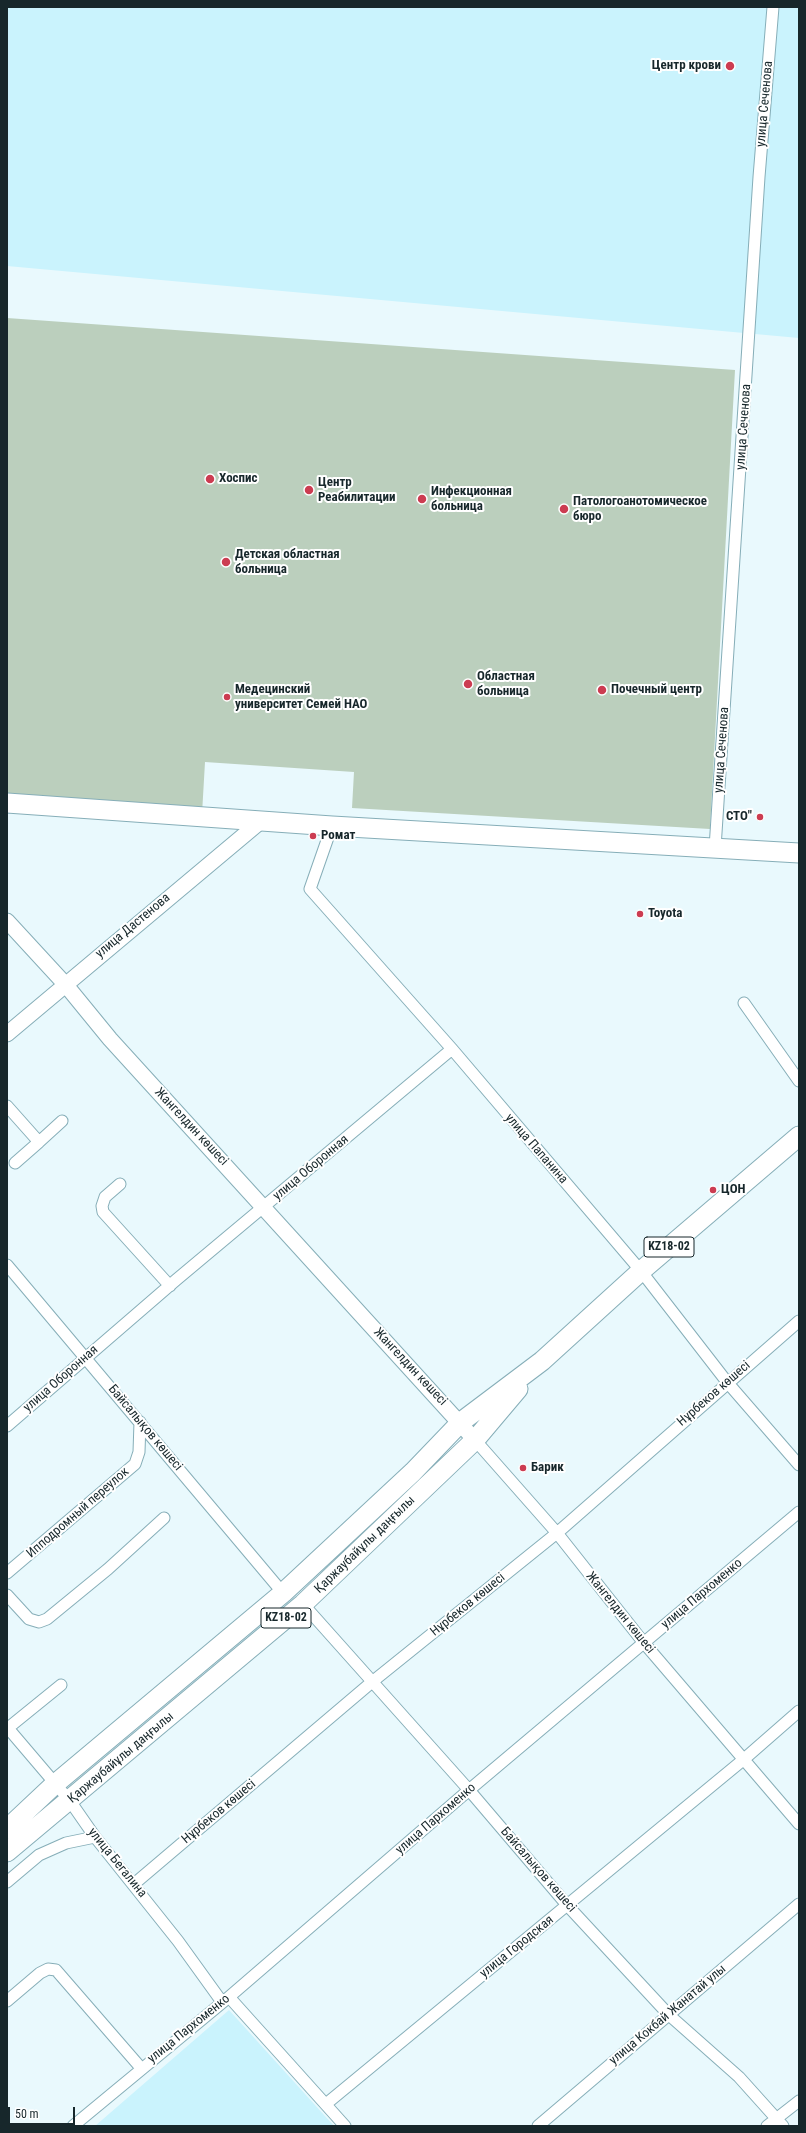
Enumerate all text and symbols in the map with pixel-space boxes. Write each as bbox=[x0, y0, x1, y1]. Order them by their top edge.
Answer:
place label: Центр крови bbox=[652, 58, 721, 74]
marker: Центр крови bbox=[724, 60, 736, 72]
street label: улица Сеченова bbox=[753, 60, 777, 148]
street label: улица Сеченова bbox=[733, 383, 755, 471]
place label: Хоспис bbox=[219, 471, 258, 487]
marker: Хоспис bbox=[204, 473, 216, 485]
place label: Центр Реабилитации bbox=[318, 475, 396, 506]
marker: Центр Реабилитации bbox=[303, 484, 315, 496]
place label: Инфекционная больница bbox=[431, 484, 512, 515]
marker: Инфекционная больница bbox=[416, 493, 428, 505]
place label: Патологоанотомическое бюро bbox=[573, 494, 707, 525]
marker: Патологоанотомическое бюро bbox=[558, 503, 570, 515]
place label: Детская областная больница bbox=[235, 547, 340, 578]
marker: Детская областная больница bbox=[220, 556, 232, 568]
place label: Областная больница bbox=[477, 669, 535, 700]
marker: Областная больница bbox=[462, 678, 474, 690]
place label: Медецинский университет Семей НАО bbox=[235, 682, 367, 713]
place label: Почечный центр bbox=[611, 682, 702, 698]
marker: Почечный центр bbox=[596, 684, 608, 696]
marker: Медецинский университет Семей НАО bbox=[222, 692, 232, 702]
street label: улица Сеченова bbox=[711, 706, 733, 794]
place label: СТО" bbox=[726, 809, 752, 825]
marker: СТО" bbox=[755, 812, 765, 822]
place label: Ромат bbox=[321, 828, 355, 844]
marker: Ромат bbox=[308, 831, 318, 841]
street label: улица Дастенова bbox=[93, 890, 173, 962]
place label: Toyota bbox=[648, 906, 682, 922]
marker: Toyota bbox=[635, 909, 645, 919]
street label: Жангелдин көшесі bbox=[151, 1085, 231, 1169]
street label: улица Папанина bbox=[501, 1111, 571, 1187]
street label: улица Оборонная bbox=[270, 1132, 352, 1204]
place label: ЦОН bbox=[721, 1182, 745, 1198]
marker: ЦОН bbox=[708, 1185, 718, 1195]
road number: KZ18-02 bbox=[644, 1237, 694, 1257]
street label: Жангелдин көшесі bbox=[370, 1325, 450, 1409]
street label: улица Оборонная bbox=[21, 1342, 101, 1416]
street label: Нұрбеков көшесі bbox=[674, 1358, 754, 1430]
street label: Байсалықов көшесі bbox=[104, 1382, 186, 1474]
place label: Барик bbox=[531, 1460, 564, 1476]
marker: Барик bbox=[518, 1463, 528, 1473]
street label: Ипподромный переулок bbox=[24, 1464, 132, 1562]
street label: Қаржаубайұлы даңғылы bbox=[312, 1493, 418, 1597]
street label: улица Пархоменко bbox=[658, 1556, 746, 1632]
street label: Жангелдин көшесі bbox=[582, 1569, 658, 1657]
street label: Нұрбеков көшесі bbox=[427, 1570, 509, 1640]
road number: KZ18-02 bbox=[261, 1608, 311, 1628]
street label: Қаржаубайұлы даңғылы bbox=[65, 1709, 177, 1807]
street label: Нұрбеков көшесі bbox=[179, 1777, 259, 1847]
street label: улица Пархоменко bbox=[393, 1780, 479, 1858]
street label: Байсалықов көшесі bbox=[497, 1824, 579, 1916]
street label: улица Бегалина bbox=[84, 1825, 150, 1901]
street label: улица Городская bbox=[477, 1913, 557, 1981]
street label: улица Кокбай Жанатай улы bbox=[606, 1962, 730, 2068]
street label: улица Пархоменко bbox=[145, 1991, 233, 2067]
scale bar bbox=[10, 2099, 77, 2125]
text: 50 m bbox=[15, 2107, 39, 2121]

